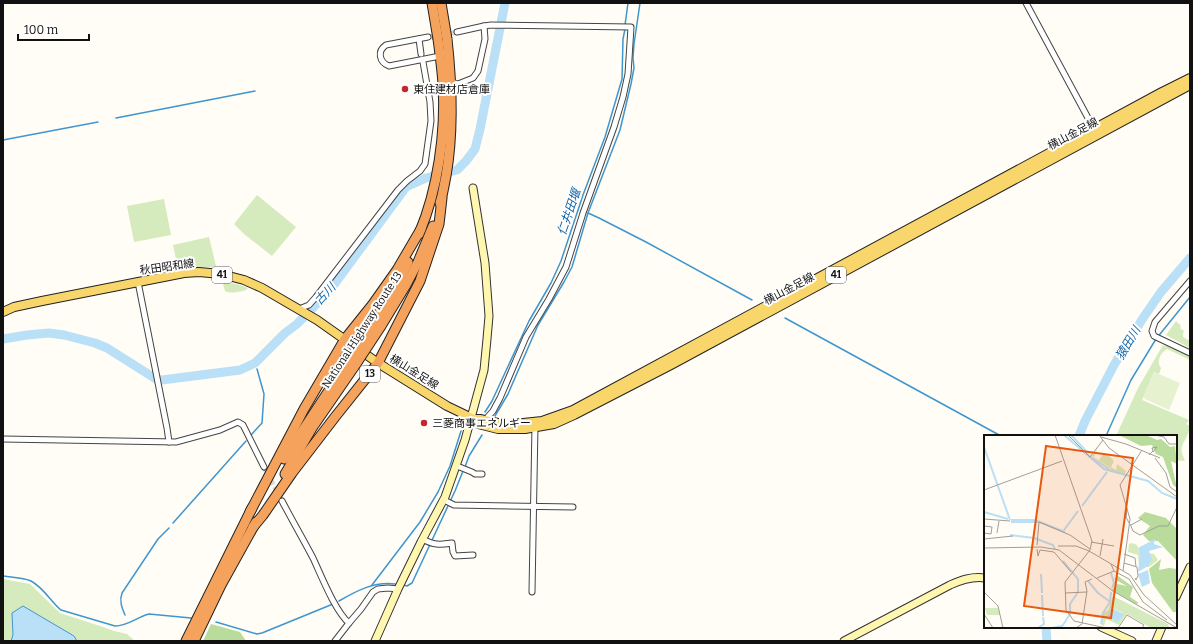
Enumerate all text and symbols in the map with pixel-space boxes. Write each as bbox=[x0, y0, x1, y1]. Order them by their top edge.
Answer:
scale bar bbox=[18, 16, 89, 42]
text: 100 m bbox=[24, 23, 59, 37]
place label: 東住建材店倉庫 bbox=[413, 83, 490, 96]
marker: 東住建材店倉庫 bbox=[400, 84, 410, 94]
street label: 横山金足線 bbox=[1046, 115, 1100, 153]
water label: 仁井田堰 bbox=[555, 185, 584, 237]
street label: 秋田昭和線 bbox=[139, 257, 195, 277]
road number: 41 bbox=[212, 267, 232, 283]
road number: 41 bbox=[826, 267, 846, 283]
street label: National Highway Route 13 bbox=[319, 269, 405, 391]
street label: 横山金足線 bbox=[762, 270, 816, 308]
water label: 古川 bbox=[312, 279, 340, 308]
water label: 猿田川 bbox=[1113, 322, 1144, 362]
street label: 横山金足線 bbox=[387, 352, 441, 392]
road number: 13 bbox=[360, 366, 380, 382]
place label: 三菱商事エネルギー bbox=[432, 417, 531, 430]
marker: 三菱商事エネルギー bbox=[419, 418, 429, 428]
inset map bbox=[984, 435, 1177, 628]

